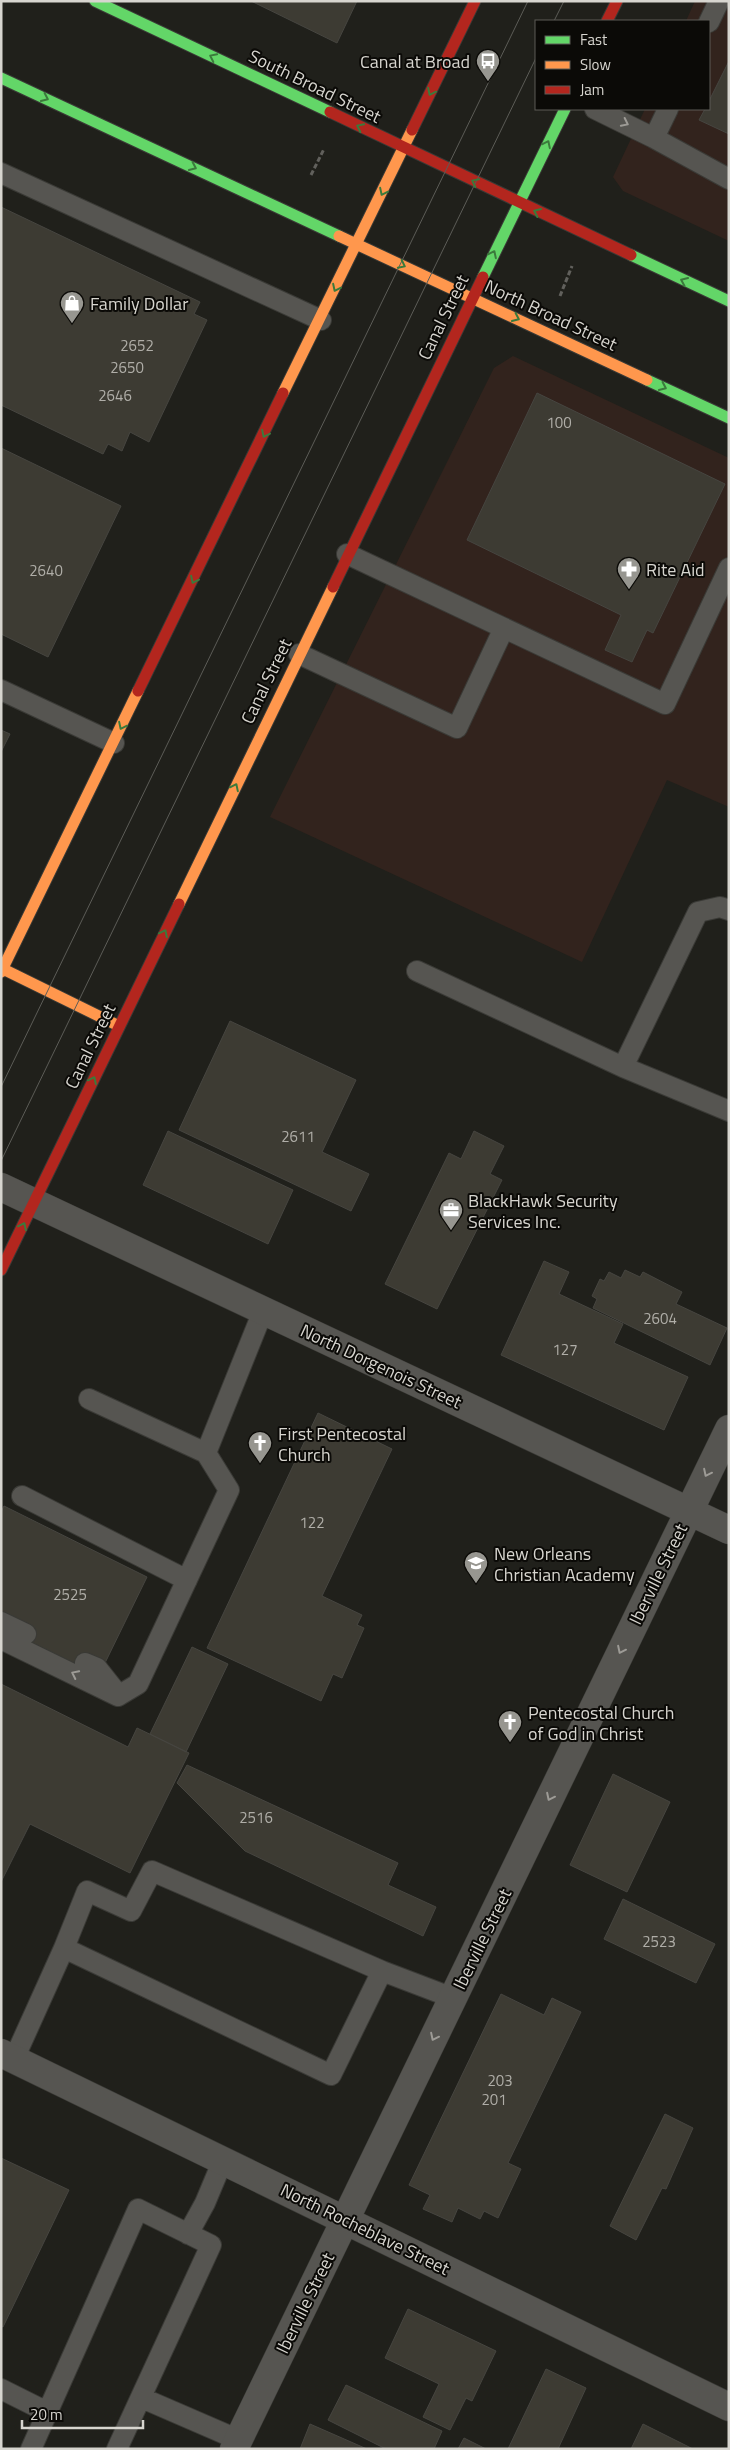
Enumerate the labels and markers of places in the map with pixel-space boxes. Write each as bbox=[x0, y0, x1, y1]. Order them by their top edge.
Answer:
place label: Canal at Broad bbox=[360, 48, 470, 75]
bus stop icon: Canal at Broad bbox=[475, 48, 501, 82]
shop icon: Family Dollar bbox=[59, 290, 85, 324]
place label: Family Dollar bbox=[90, 290, 188, 317]
pharmacy icon: Rite Aid bbox=[616, 556, 642, 590]
place label: Rite Aid bbox=[646, 556, 705, 583]
place label: BlackHawk Security Services Inc. bbox=[468, 1187, 618, 1235]
office icon: BlackHawk Security Services Inc. bbox=[438, 1197, 464, 1231]
place label: First Pentecostal Church bbox=[278, 1420, 406, 1468]
church icon: First Pentecostal Church bbox=[247, 1430, 273, 1464]
place label: New Orleans Christian Academy bbox=[494, 1540, 635, 1588]
school or university icon: New Orleans Christian Academy bbox=[463, 1550, 489, 1584]
place label: Pentecostal Church of God in Christ bbox=[528, 1699, 674, 1747]
church icon: Pentecostal Church of God in Christ bbox=[497, 1709, 523, 1743]

